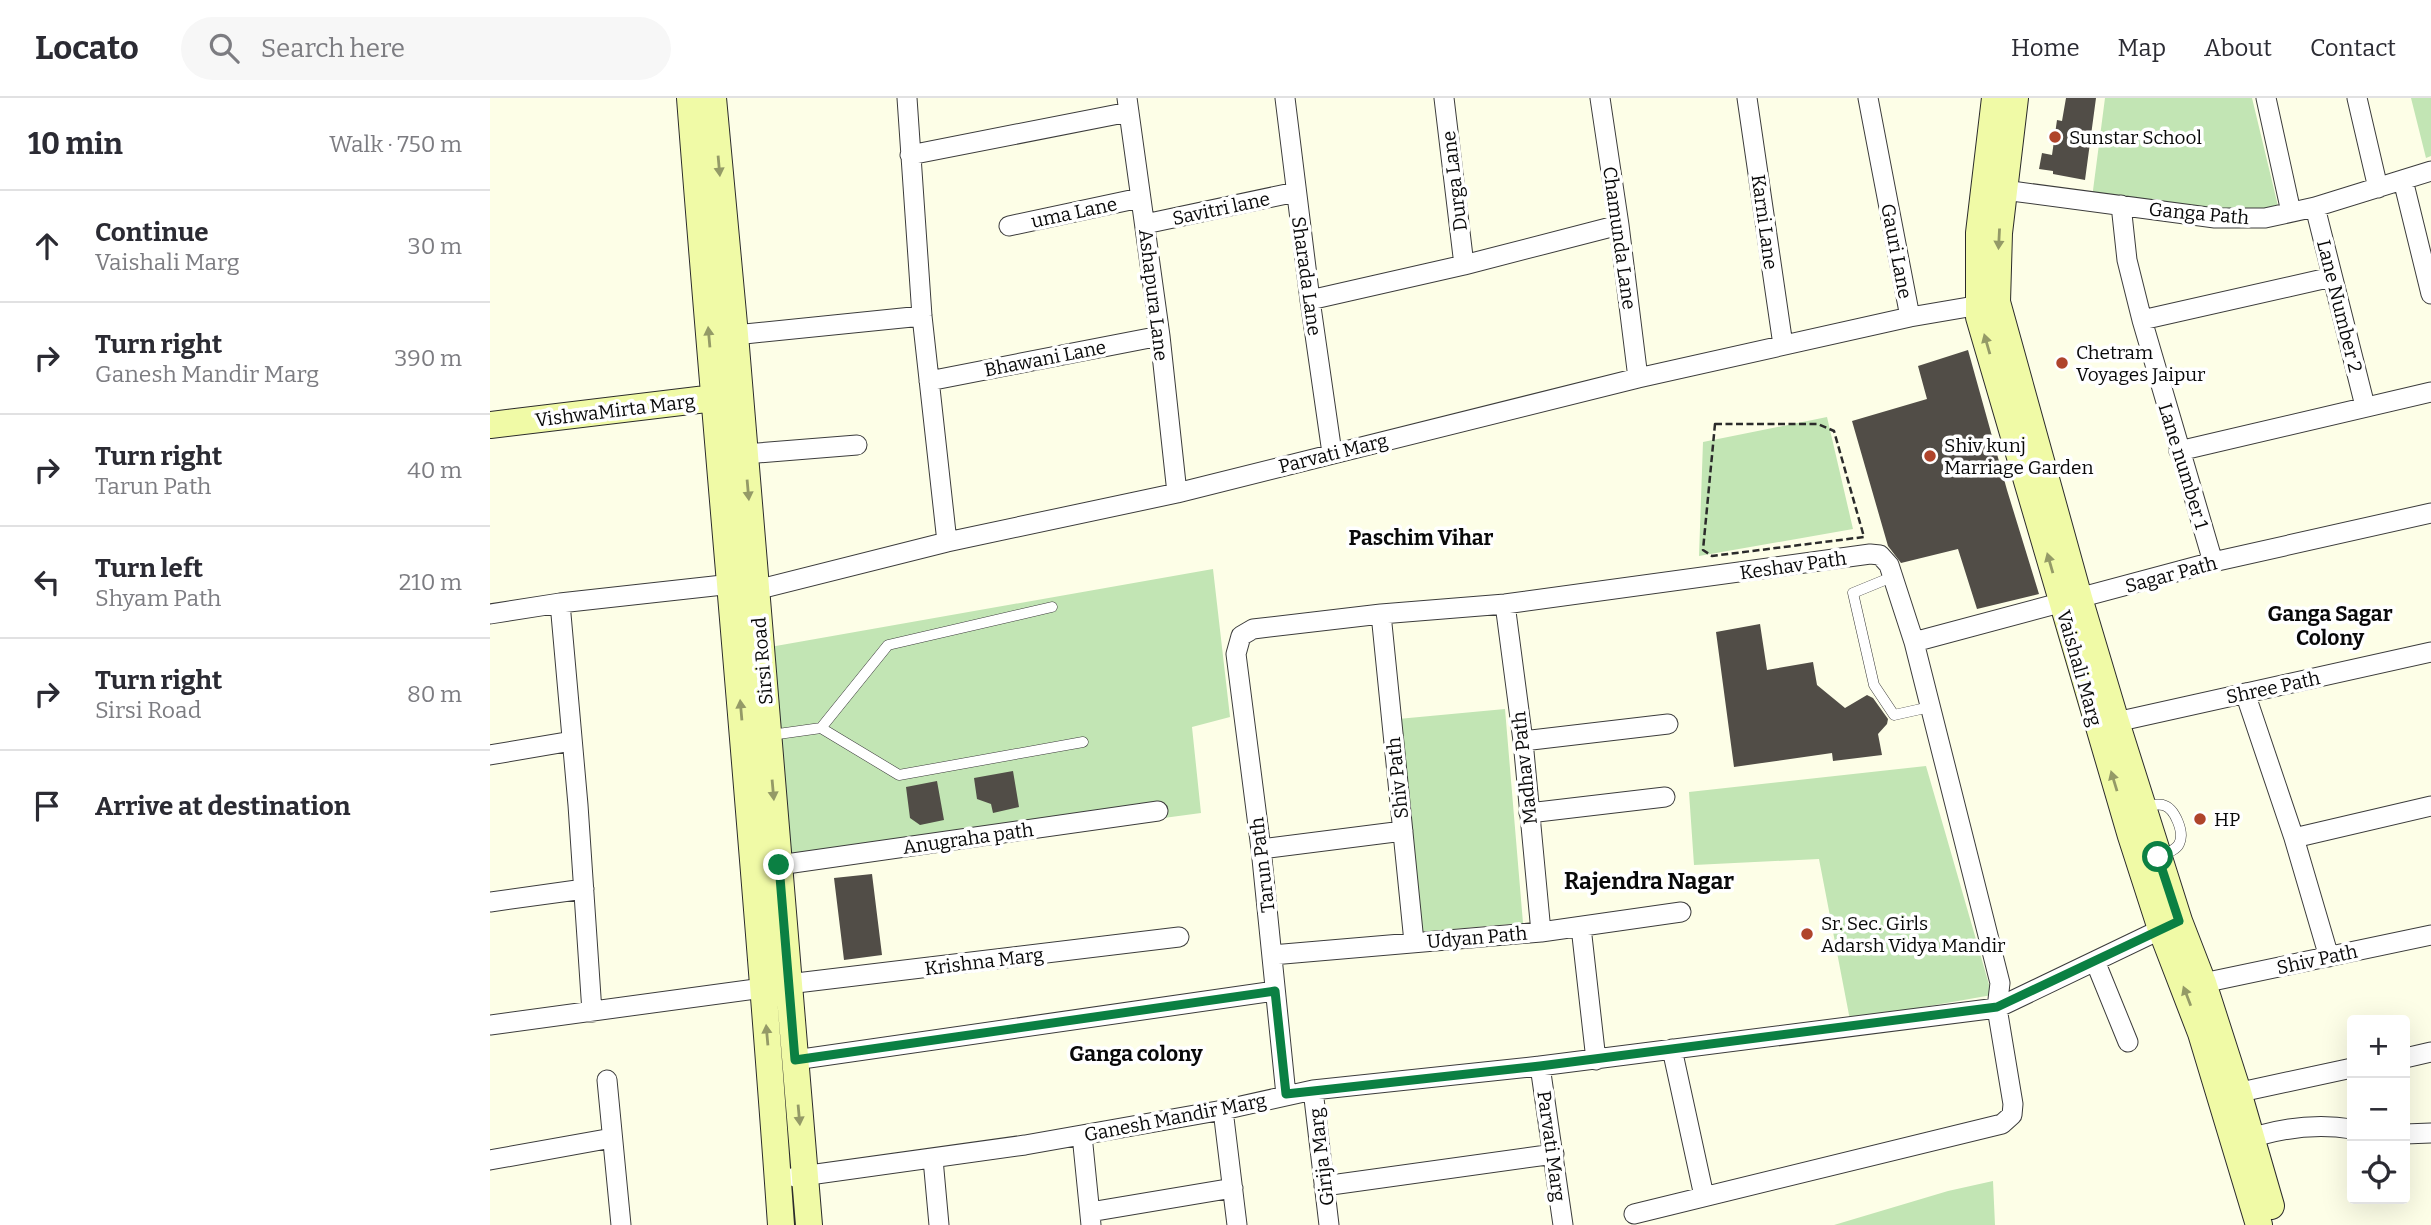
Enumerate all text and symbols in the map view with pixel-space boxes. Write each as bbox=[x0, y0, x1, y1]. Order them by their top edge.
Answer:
search box bbox=[181, 17, 671, 80]
text: Locato bbox=[35, 28, 139, 68]
icon: search bbox=[205, 29, 243, 67]
text: Search here bbox=[261, 33, 405, 64]
text: Home bbox=[2011, 34, 2080, 62]
text: Map bbox=[2118, 34, 2166, 62]
text: About bbox=[2204, 34, 2272, 62]
text: Contact bbox=[2310, 34, 2396, 62]
text: 10 min bbox=[28, 126, 123, 162]
place label: Sunstar School bbox=[2069, 126, 2202, 149]
street label: Durga Lane bbox=[1437, 129, 1472, 232]
marker: Sunstar School bbox=[2047, 129, 2063, 145]
text: Walk · 750 m bbox=[329, 130, 462, 158]
one-way arrow bbox=[714, 155, 725, 177]
street label: Chamunda Lane bbox=[1598, 165, 1641, 311]
street label: Karni Lane bbox=[1746, 173, 1783, 271]
street label: Savitri lane bbox=[1170, 187, 1272, 230]
street label: uma Lane bbox=[1029, 192, 1119, 233]
street label: Ganga Path bbox=[2148, 198, 2250, 229]
street label: Gauri Lane bbox=[1876, 201, 1917, 301]
street label: Sharada Lane bbox=[1287, 215, 1326, 337]
text: Continue bbox=[95, 217, 209, 248]
icon: ahead bbox=[28, 227, 66, 265]
street label: Ashapura Lane bbox=[1134, 228, 1173, 362]
one-way arrow bbox=[1994, 228, 2005, 250]
text: 30 m bbox=[408, 232, 462, 260]
street label: Lane Number 2 bbox=[2312, 237, 2367, 375]
text: Vaishali Marg bbox=[95, 248, 240, 276]
one-way arrow bbox=[703, 326, 714, 348]
text: Turn right bbox=[95, 329, 222, 360]
one-way arrow bbox=[1981, 333, 1992, 355]
street label: Bhawani Lane bbox=[982, 335, 1108, 382]
icon: right bbox=[28, 339, 66, 377]
place label: Chetram Voyages Jaipur bbox=[2076, 341, 2206, 386]
text: 390 m bbox=[394, 344, 462, 372]
marker: Chetram Voyages Jaipur bbox=[2054, 355, 2070, 371]
text: Ganesh Mandir Marg bbox=[95, 360, 319, 388]
street label: VishwaMirta Marg bbox=[534, 389, 697, 432]
street label: Lane number 1 bbox=[2154, 401, 2214, 532]
street label: Parvati Marg bbox=[1276, 429, 1390, 478]
place label: Shiv kunj Marriage Garden bbox=[1944, 434, 2093, 479]
text: Turn right bbox=[95, 441, 222, 472]
marker: Shiv kunj Marriage Garden bbox=[1922, 448, 1938, 464]
icon: right bbox=[28, 451, 66, 489]
text: 40 m bbox=[407, 456, 462, 484]
text: Tarun Path bbox=[95, 472, 211, 500]
one-way arrow bbox=[743, 479, 754, 501]
district label: Paschim Vihar bbox=[1349, 525, 1494, 551]
street label: Keshav Path bbox=[1738, 547, 1848, 584]
street label: Sagar Path bbox=[2123, 551, 2220, 598]
one-way arrow bbox=[2044, 552, 2054, 573]
text: Turn left bbox=[95, 553, 203, 584]
icon: left bbox=[28, 563, 66, 601]
text: 210 m bbox=[399, 568, 462, 596]
text: Shyam Path bbox=[95, 584, 221, 612]
district label: Ganga Sagar Colony bbox=[2267, 601, 2393, 651]
street label: Vaishali Marg bbox=[2052, 608, 2107, 729]
street label: Sirsi Road bbox=[747, 616, 778, 706]
text: Turn right bbox=[95, 665, 222, 696]
street label: Shree Path bbox=[2224, 666, 2322, 709]
icon: right bbox=[28, 675, 66, 713]
text: 80 m bbox=[407, 680, 462, 708]
text: Sirsi Road bbox=[95, 696, 201, 724]
one-way arrow bbox=[735, 699, 746, 721]
street label: Madhav Path bbox=[1507, 710, 1542, 826]
street label: Shiv Path bbox=[1382, 736, 1413, 820]
one-way arrow bbox=[2108, 770, 2119, 791]
one-way arrow bbox=[768, 779, 779, 801]
icon: arrive bbox=[28, 787, 66, 825]
text: Arrive at destination bbox=[95, 791, 350, 822]
place label: HP bbox=[2214, 808, 2240, 831]
marker: HP bbox=[2192, 811, 2208, 827]
street label: Tarun Path bbox=[1245, 816, 1280, 914]
street label: Anugraha path bbox=[901, 818, 1035, 859]
route start bbox=[2142, 841, 2173, 872]
route end bbox=[763, 849, 794, 880]
district label: Rajendra Nagar bbox=[1564, 867, 1734, 895]
place label: Sr. Sec. Girls Adarsh Vidya Mandir bbox=[1821, 912, 2006, 957]
street label: Udyan Path bbox=[1426, 922, 1528, 953]
marker: Sr. Sec. Girls Adarsh Vidya Mandir bbox=[1799, 926, 1815, 942]
street label: Shiv Path bbox=[2275, 940, 2360, 979]
street label: Krishna Marg bbox=[923, 943, 1045, 980]
one-way arrow bbox=[2181, 986, 2192, 1007]
map controls bbox=[2347, 1015, 2410, 1204]
button: + bbox=[2347, 1015, 2410, 1078]
one-way arrow bbox=[761, 1024, 772, 1046]
district label: Ganga colony bbox=[1069, 1041, 1203, 1067]
button: − bbox=[2347, 1078, 2410, 1141]
street label: Ganesh Mandir Marg bbox=[1082, 1088, 1269, 1146]
street label: Parvati Marg bbox=[1532, 1089, 1571, 1203]
one-way arrow bbox=[794, 1104, 805, 1126]
street label: Girija Marg bbox=[1304, 1106, 1339, 1207]
button: locate bbox=[2347, 1141, 2410, 1204]

